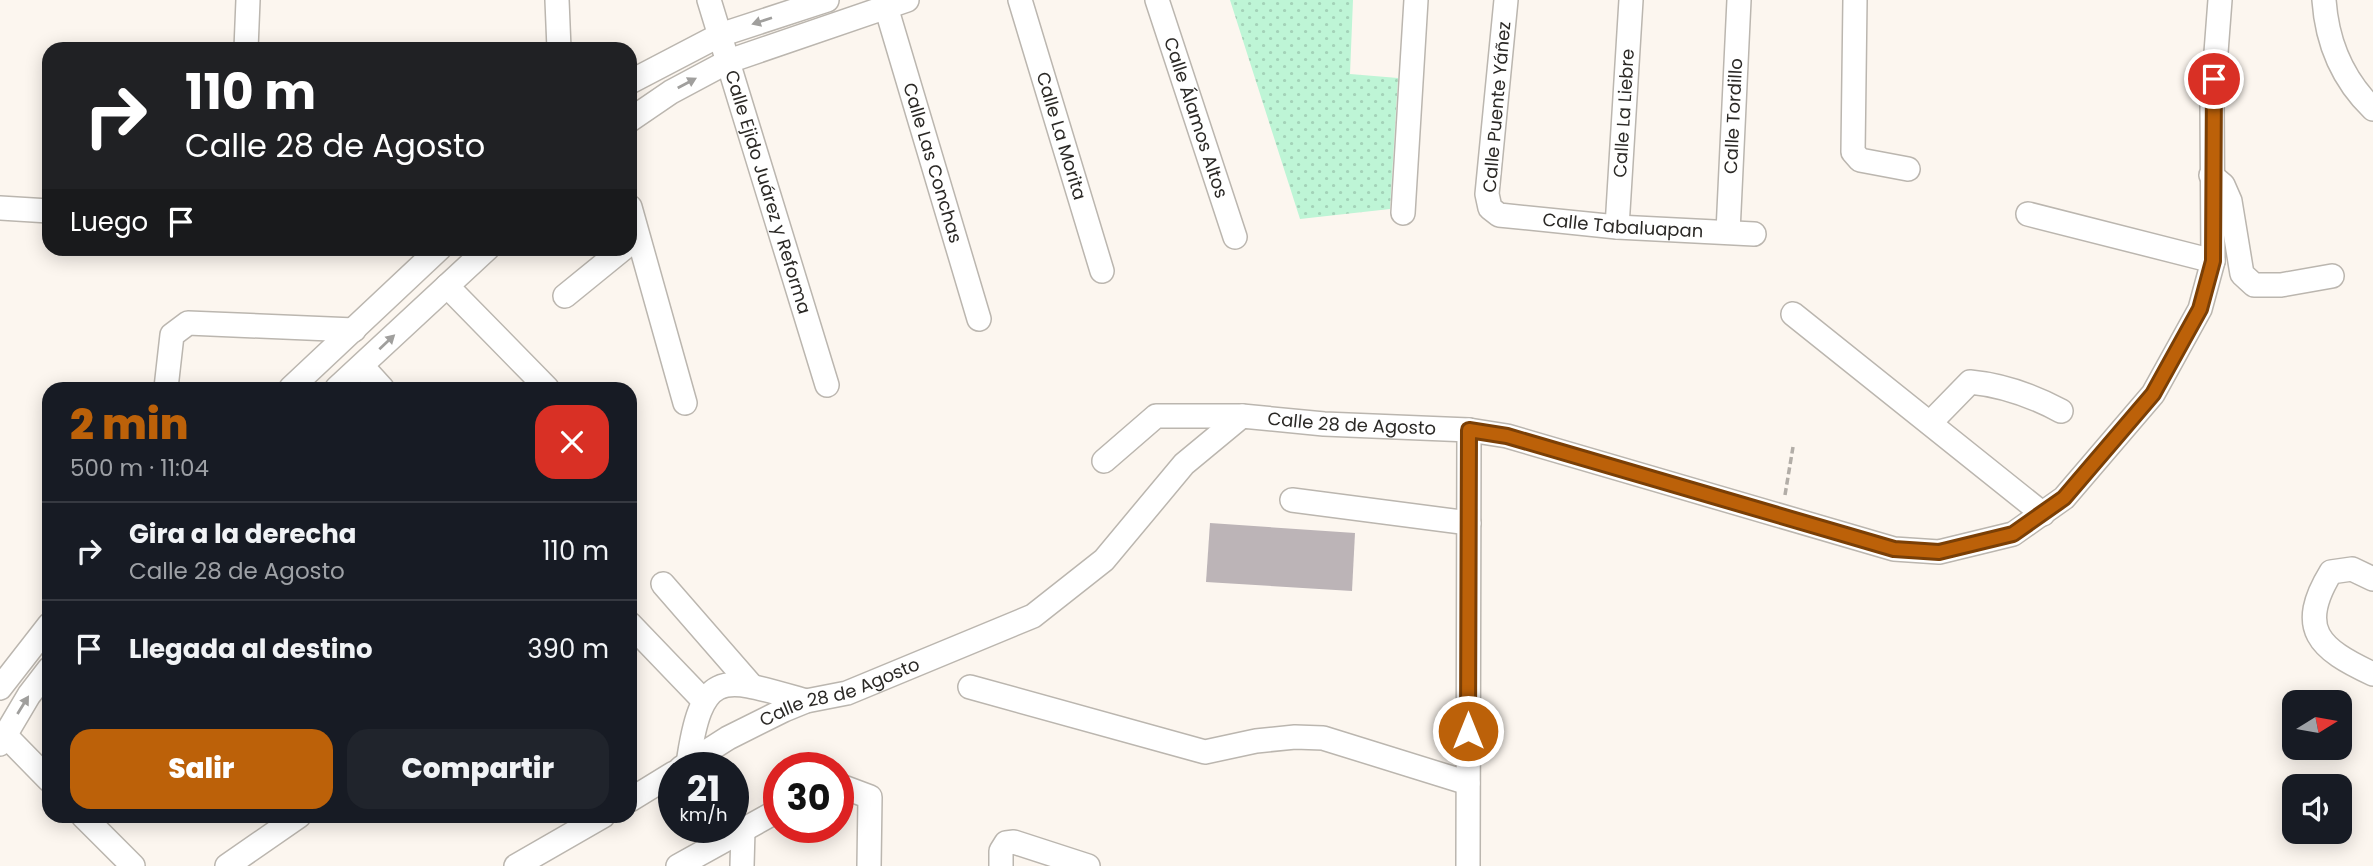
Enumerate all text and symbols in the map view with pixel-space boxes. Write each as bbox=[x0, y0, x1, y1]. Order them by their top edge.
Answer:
one-way arrow bbox=[751, 16, 772, 27]
street label: Calle Puente Yáñez bbox=[1477, 20, 1516, 194]
street label: Calle Álamos Altos bbox=[1158, 34, 1234, 201]
street label: Calle La Liebre bbox=[1607, 48, 1640, 178]
pin bbox=[2184, 49, 2244, 109]
text: 110 m bbox=[185, 58, 316, 126]
street label: Calle Tordillo bbox=[1718, 58, 1748, 175]
icon: arrive bbox=[2195, 60, 2233, 98]
street label: Calle Ejido Juárez y Reforma bbox=[719, 67, 818, 317]
street label: Calle La Morita bbox=[1030, 69, 1093, 203]
icon: right bbox=[70, 70, 161, 161]
one-way arrow bbox=[678, 77, 697, 89]
street label: Calle Las Conchas bbox=[897, 80, 969, 246]
text: Calle 28 de Agosto bbox=[185, 123, 485, 168]
icon: arrive bbox=[162, 203, 200, 241]
text: Luego bbox=[70, 204, 148, 240]
street label: Calle Tabaluapan bbox=[1541, 206, 1704, 243]
one-way arrow bbox=[378, 335, 395, 351]
text: 2 min bbox=[70, 395, 188, 454]
button: close bbox=[535, 405, 609, 479]
street label: Calle 28 de Agosto bbox=[1266, 406, 1437, 441]
text: 500 m · 11:04 bbox=[70, 452, 209, 484]
text: Gira a la derecha bbox=[129, 516, 357, 552]
icon: right bbox=[70, 532, 108, 570]
text: 110 m bbox=[542, 533, 609, 569]
text: Calle 28 de Agosto bbox=[129, 555, 345, 587]
icon: arrive bbox=[70, 630, 108, 668]
text: Llegada al destino bbox=[129, 631, 373, 667]
text: 390 m bbox=[527, 631, 609, 667]
street label: Calle 28 de Agosto bbox=[755, 651, 923, 732]
north arrow bbox=[2282, 690, 2352, 760]
map controls bbox=[2282, 690, 2352, 844]
position arrow bbox=[1431, 694, 1505, 768]
one-way arrow bbox=[16, 696, 29, 715]
button: Salir bbox=[70, 729, 333, 809]
button: Compartir bbox=[347, 729, 609, 809]
speed limit sign: 30 bbox=[763, 752, 854, 843]
text: 21 bbox=[687, 764, 720, 813]
button: sound bbox=[2282, 774, 2352, 844]
text: km/h bbox=[680, 802, 727, 827]

